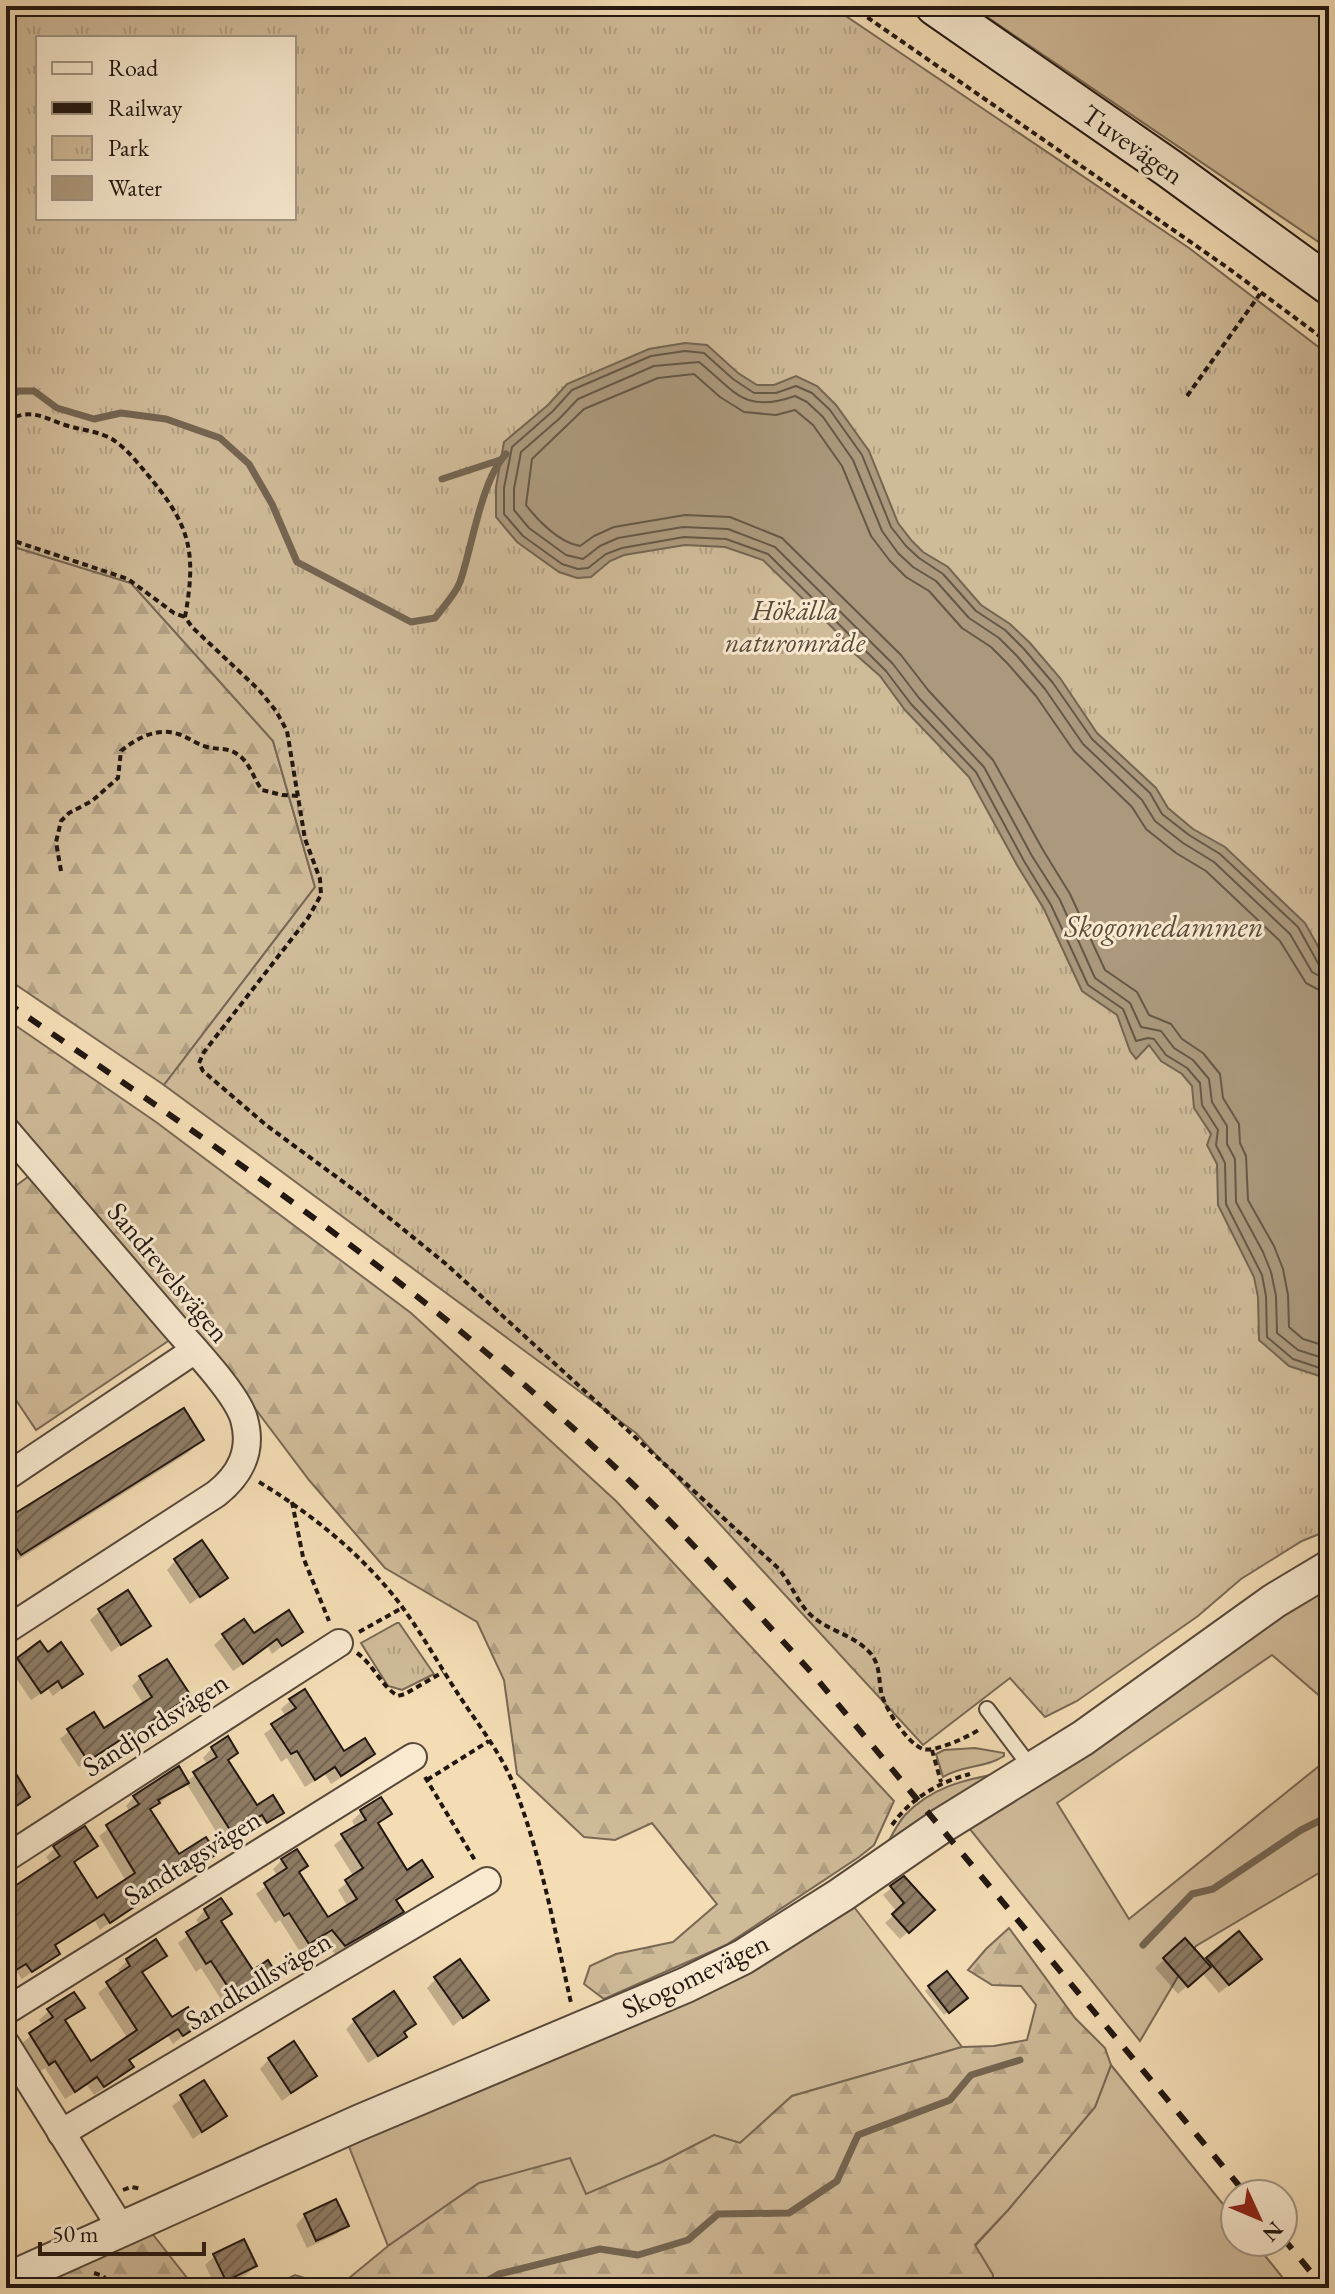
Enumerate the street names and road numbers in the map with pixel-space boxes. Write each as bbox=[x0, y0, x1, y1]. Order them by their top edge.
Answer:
street label: Tuvevägen bbox=[1075, 96, 1191, 192]
street label: Sandrevelsvägen bbox=[100, 1194, 238, 1350]
street label: Sandjordsvägen bbox=[75, 1663, 235, 1785]
street label: Sandtagsvägen bbox=[117, 1800, 268, 1913]
street label: Sandkullsvägen bbox=[178, 1922, 338, 2038]
street label: Skogomevägen bbox=[615, 1924, 775, 2026]

